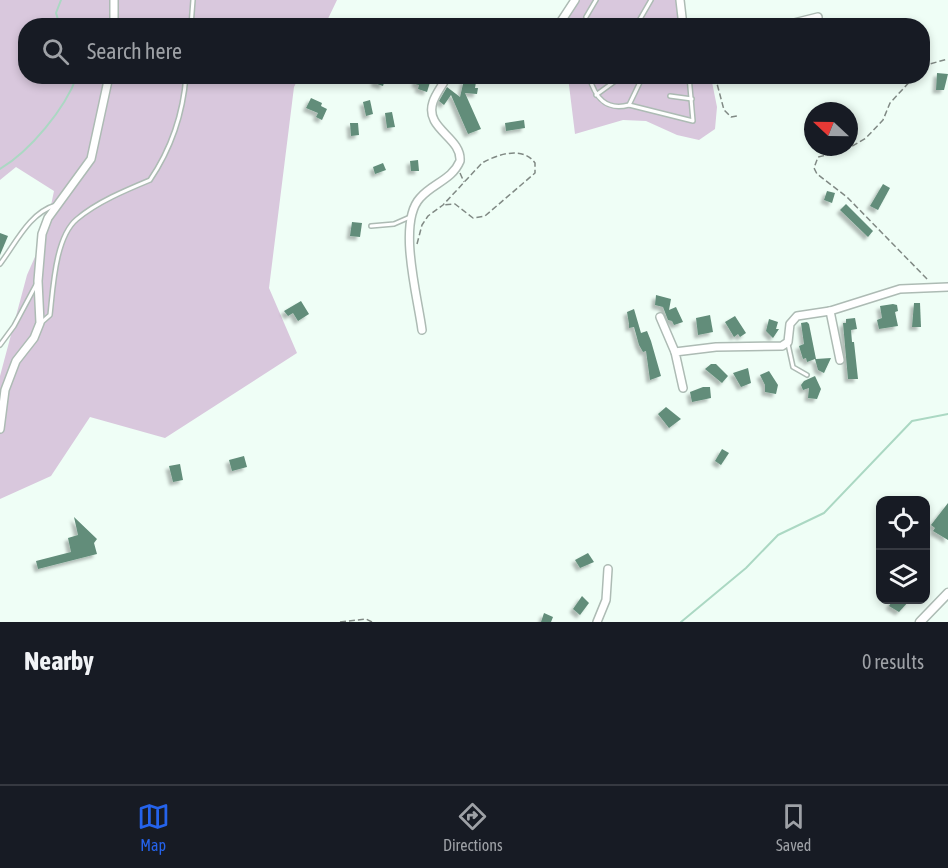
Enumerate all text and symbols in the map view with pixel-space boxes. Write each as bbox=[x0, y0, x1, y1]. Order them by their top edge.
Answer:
search box bbox=[18, 18, 930, 84]
icon: search bbox=[39, 35, 72, 68]
text: Search here bbox=[87, 38, 182, 64]
north arrow bbox=[804, 102, 858, 156]
map controls bbox=[876, 496, 930, 604]
button: locate bbox=[876, 496, 930, 550]
button: layers bbox=[876, 550, 930, 604]
text: Nearby bbox=[24, 646, 94, 676]
text: 0 results bbox=[862, 650, 924, 673]
tab: Map bbox=[137, 800, 170, 854]
tab: Directions bbox=[443, 800, 503, 854]
tab: Saved bbox=[776, 800, 811, 854]

